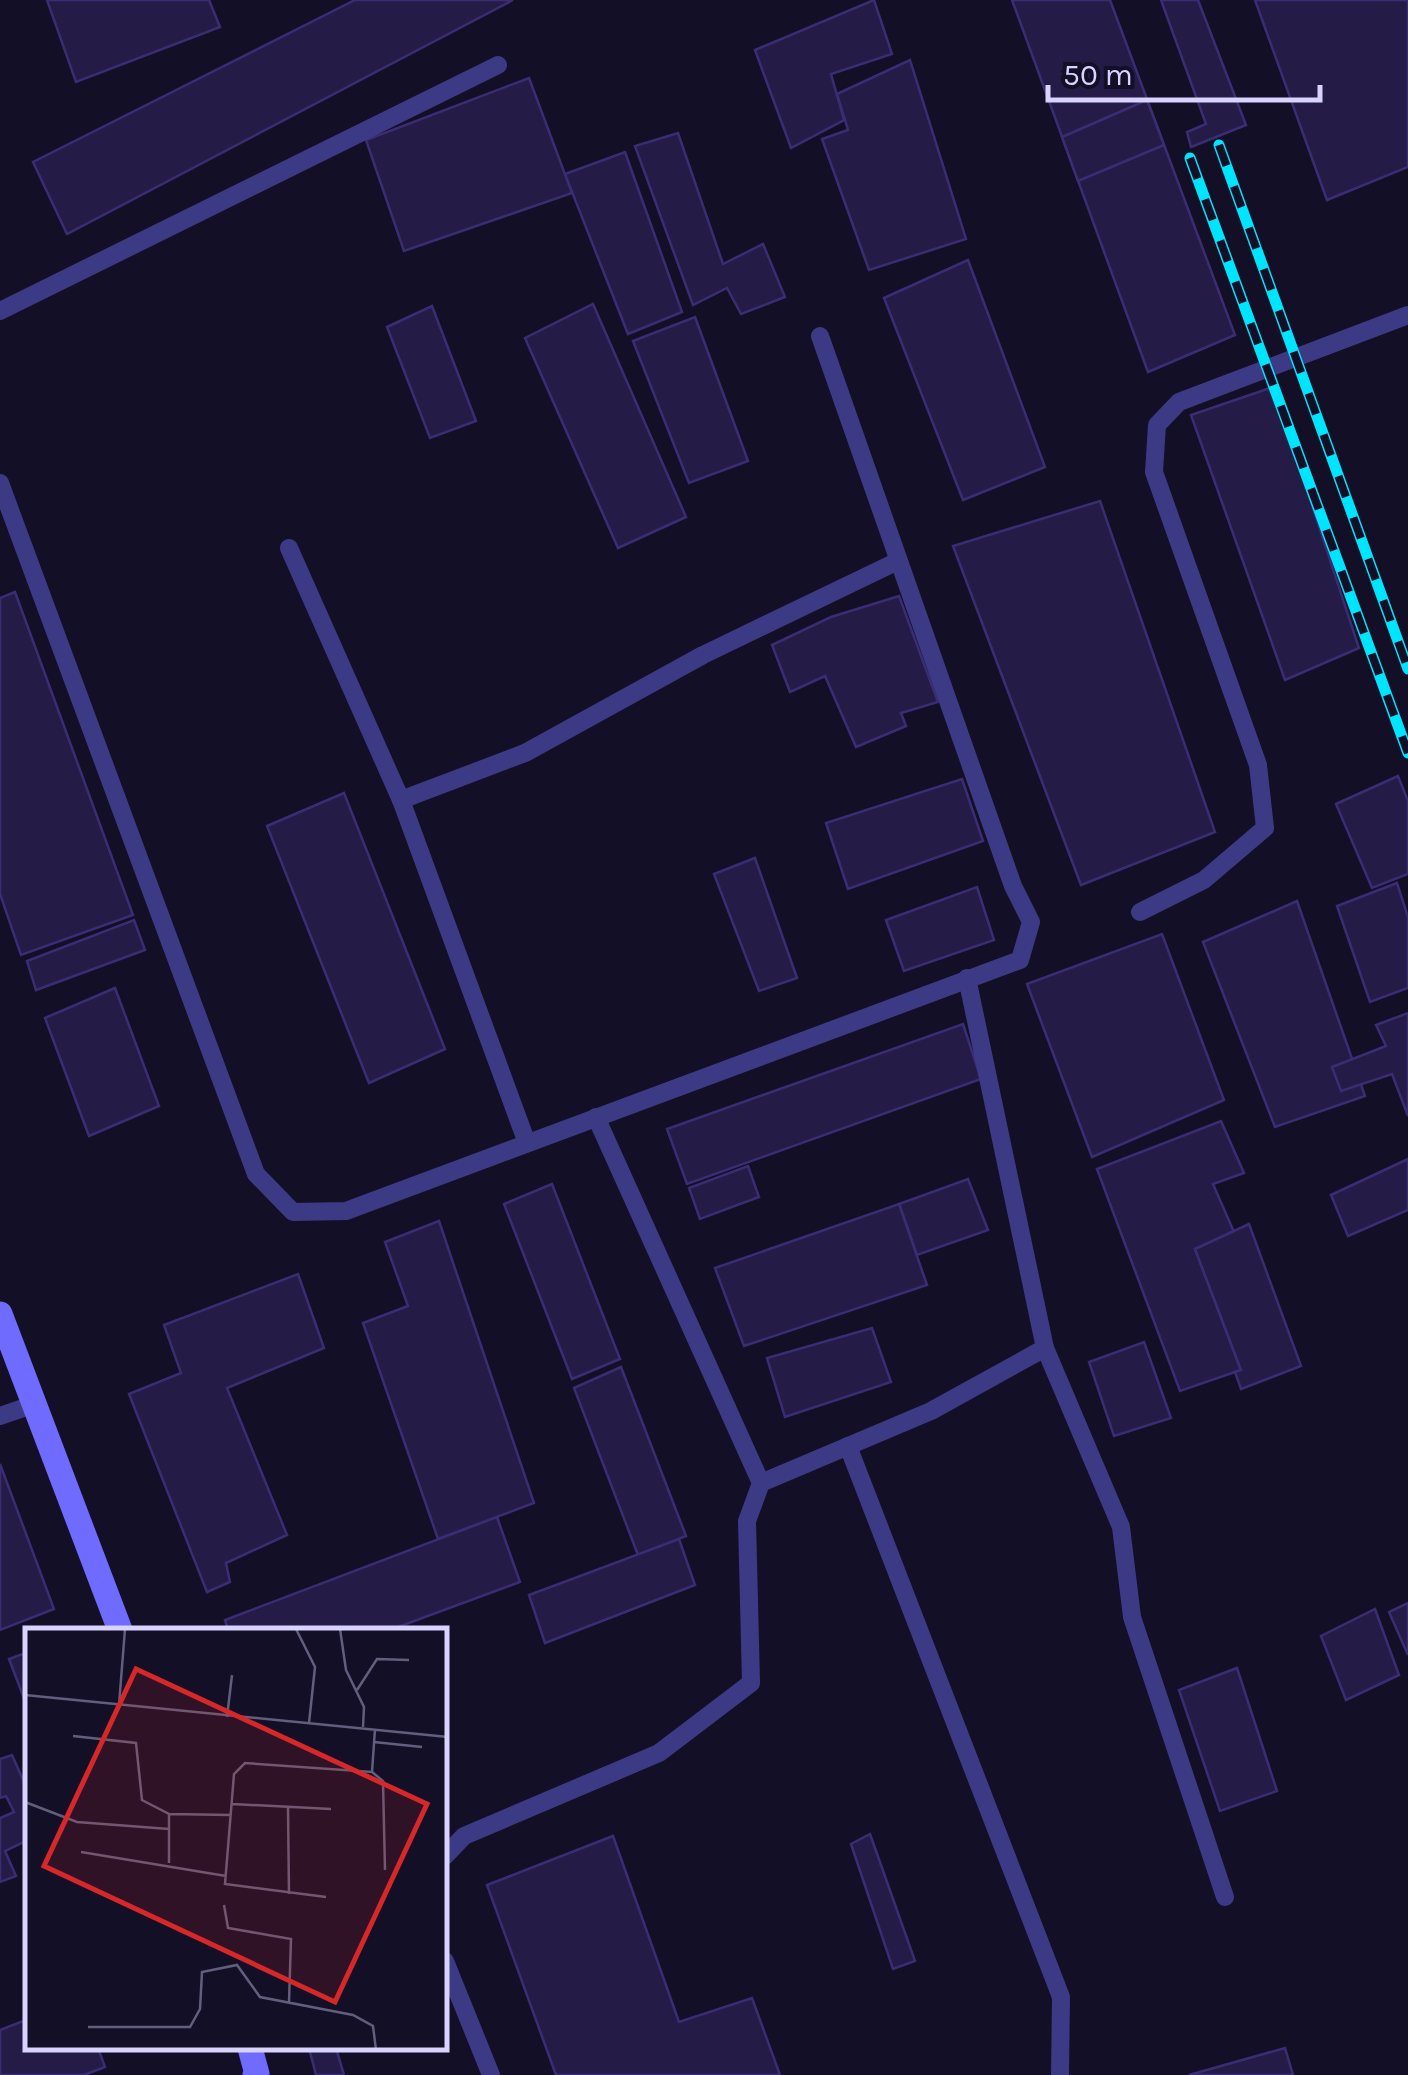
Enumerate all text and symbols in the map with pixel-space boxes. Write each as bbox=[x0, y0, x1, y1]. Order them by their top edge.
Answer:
scale bar bbox=[1048, 40, 1320, 102]
text: 50 m bbox=[1063, 57, 1133, 93]
inset map bbox=[25, 1628, 448, 2050]

